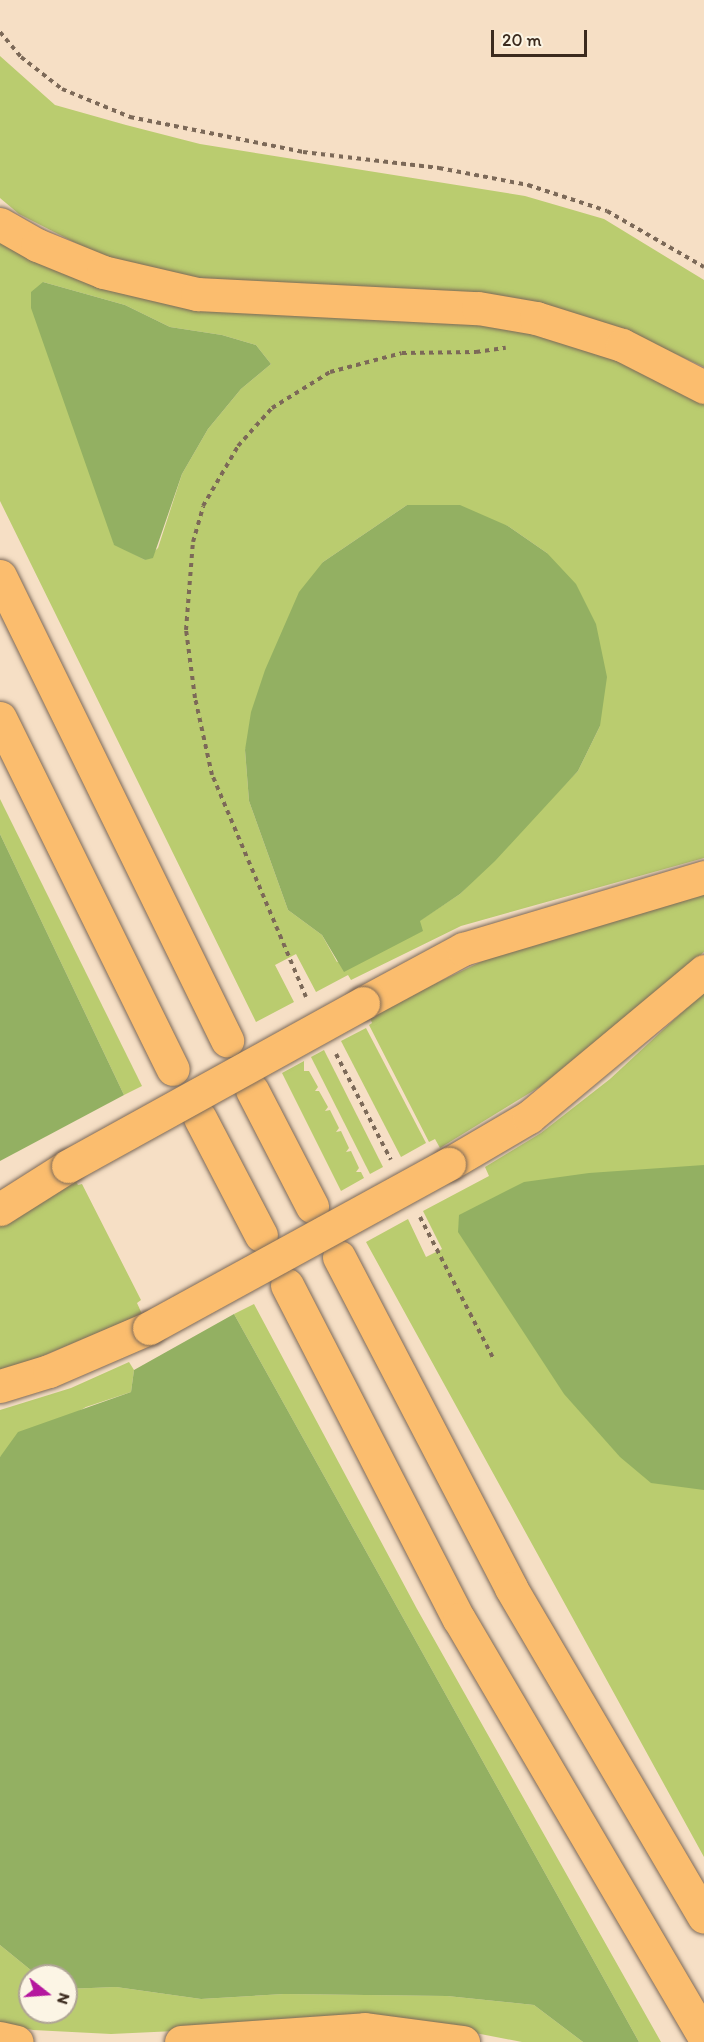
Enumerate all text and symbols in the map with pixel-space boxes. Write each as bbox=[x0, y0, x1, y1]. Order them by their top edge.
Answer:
scale bar bbox=[494, 18, 590, 56]
text: 20 m bbox=[502, 29, 542, 51]
north arrow bbox=[18, 1964, 78, 2024]
text: N bbox=[53, 1991, 74, 2007]

